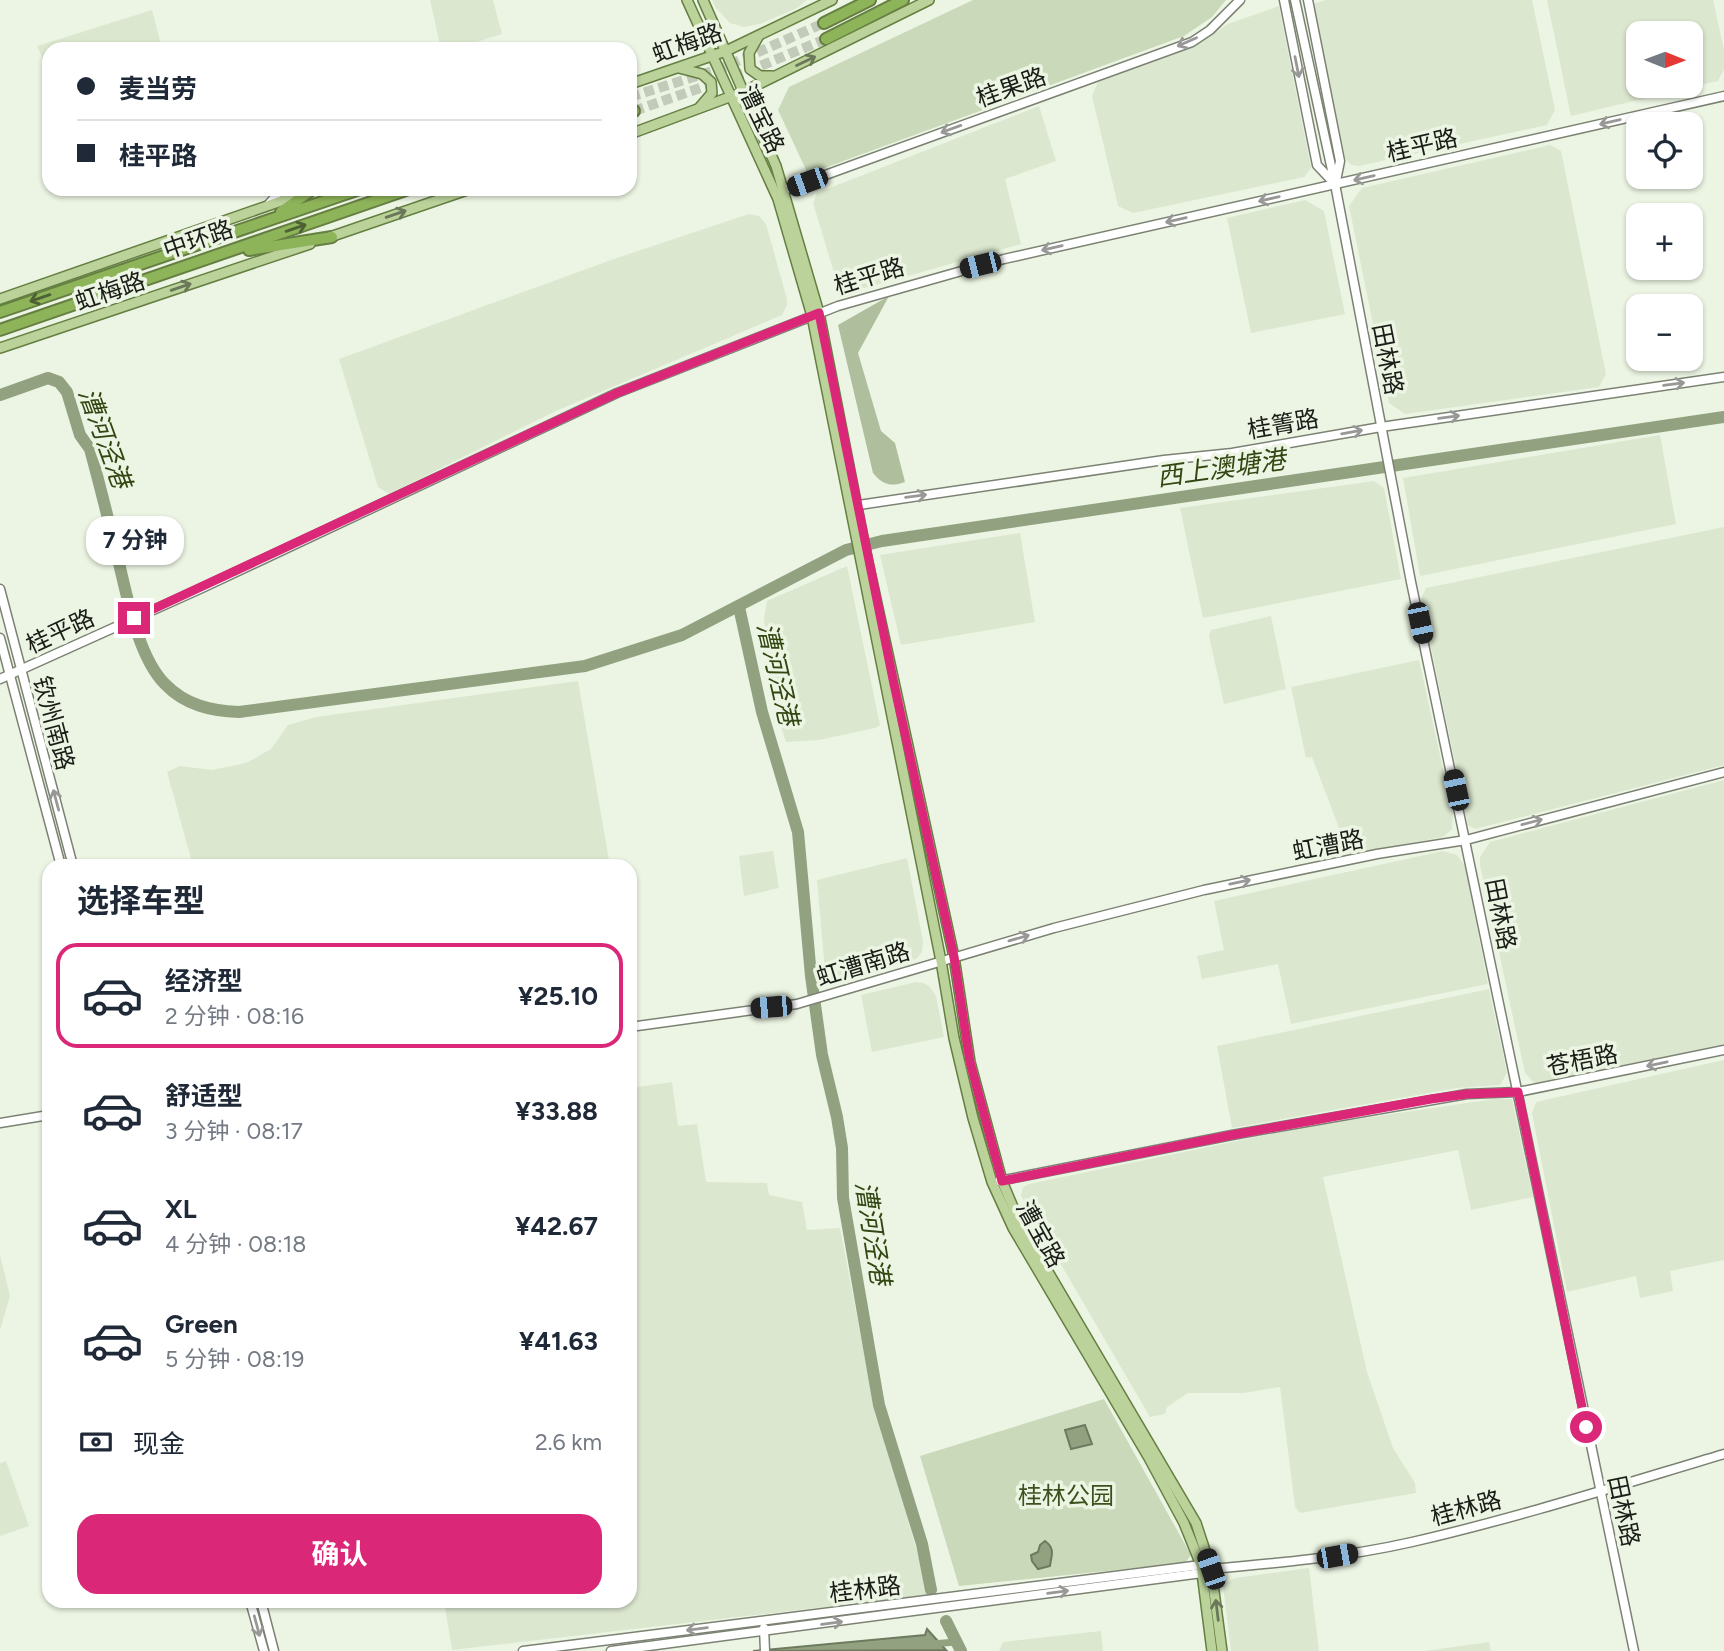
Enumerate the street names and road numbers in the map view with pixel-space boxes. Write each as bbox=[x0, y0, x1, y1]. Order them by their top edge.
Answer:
street label: 虹梅路 bbox=[648, 17, 726, 69]
street label: 桂果路 bbox=[972, 61, 1050, 113]
street label: 漕宝路 bbox=[733, 80, 791, 158]
street label: 桂平路 bbox=[1384, 123, 1460, 167]
street label: 中环路 bbox=[159, 214, 237, 264]
street label: 桂平路 bbox=[830, 252, 908, 300]
street label: 虹梅路 bbox=[71, 266, 149, 316]
street label: 田林路 bbox=[1367, 321, 1409, 397]
street label: 桂箐路 bbox=[1245, 403, 1321, 445]
street label: 桂平路 bbox=[21, 603, 99, 659]
street label: 钦州南路 bbox=[28, 673, 80, 773]
street label: 虹漕路 bbox=[1290, 824, 1366, 866]
street label: 田林路 bbox=[1480, 876, 1522, 952]
street label: 虹漕南路 bbox=[813, 936, 913, 992]
street label: 苍梧路 bbox=[1544, 1039, 1620, 1081]
street label: 漕宝路 bbox=[1011, 1195, 1071, 1273]
street label: 田林路 bbox=[1602, 1473, 1646, 1549]
street label: 桂林路 bbox=[1427, 1485, 1505, 1531]
street label: 桂林路 bbox=[828, 1570, 902, 1608]

